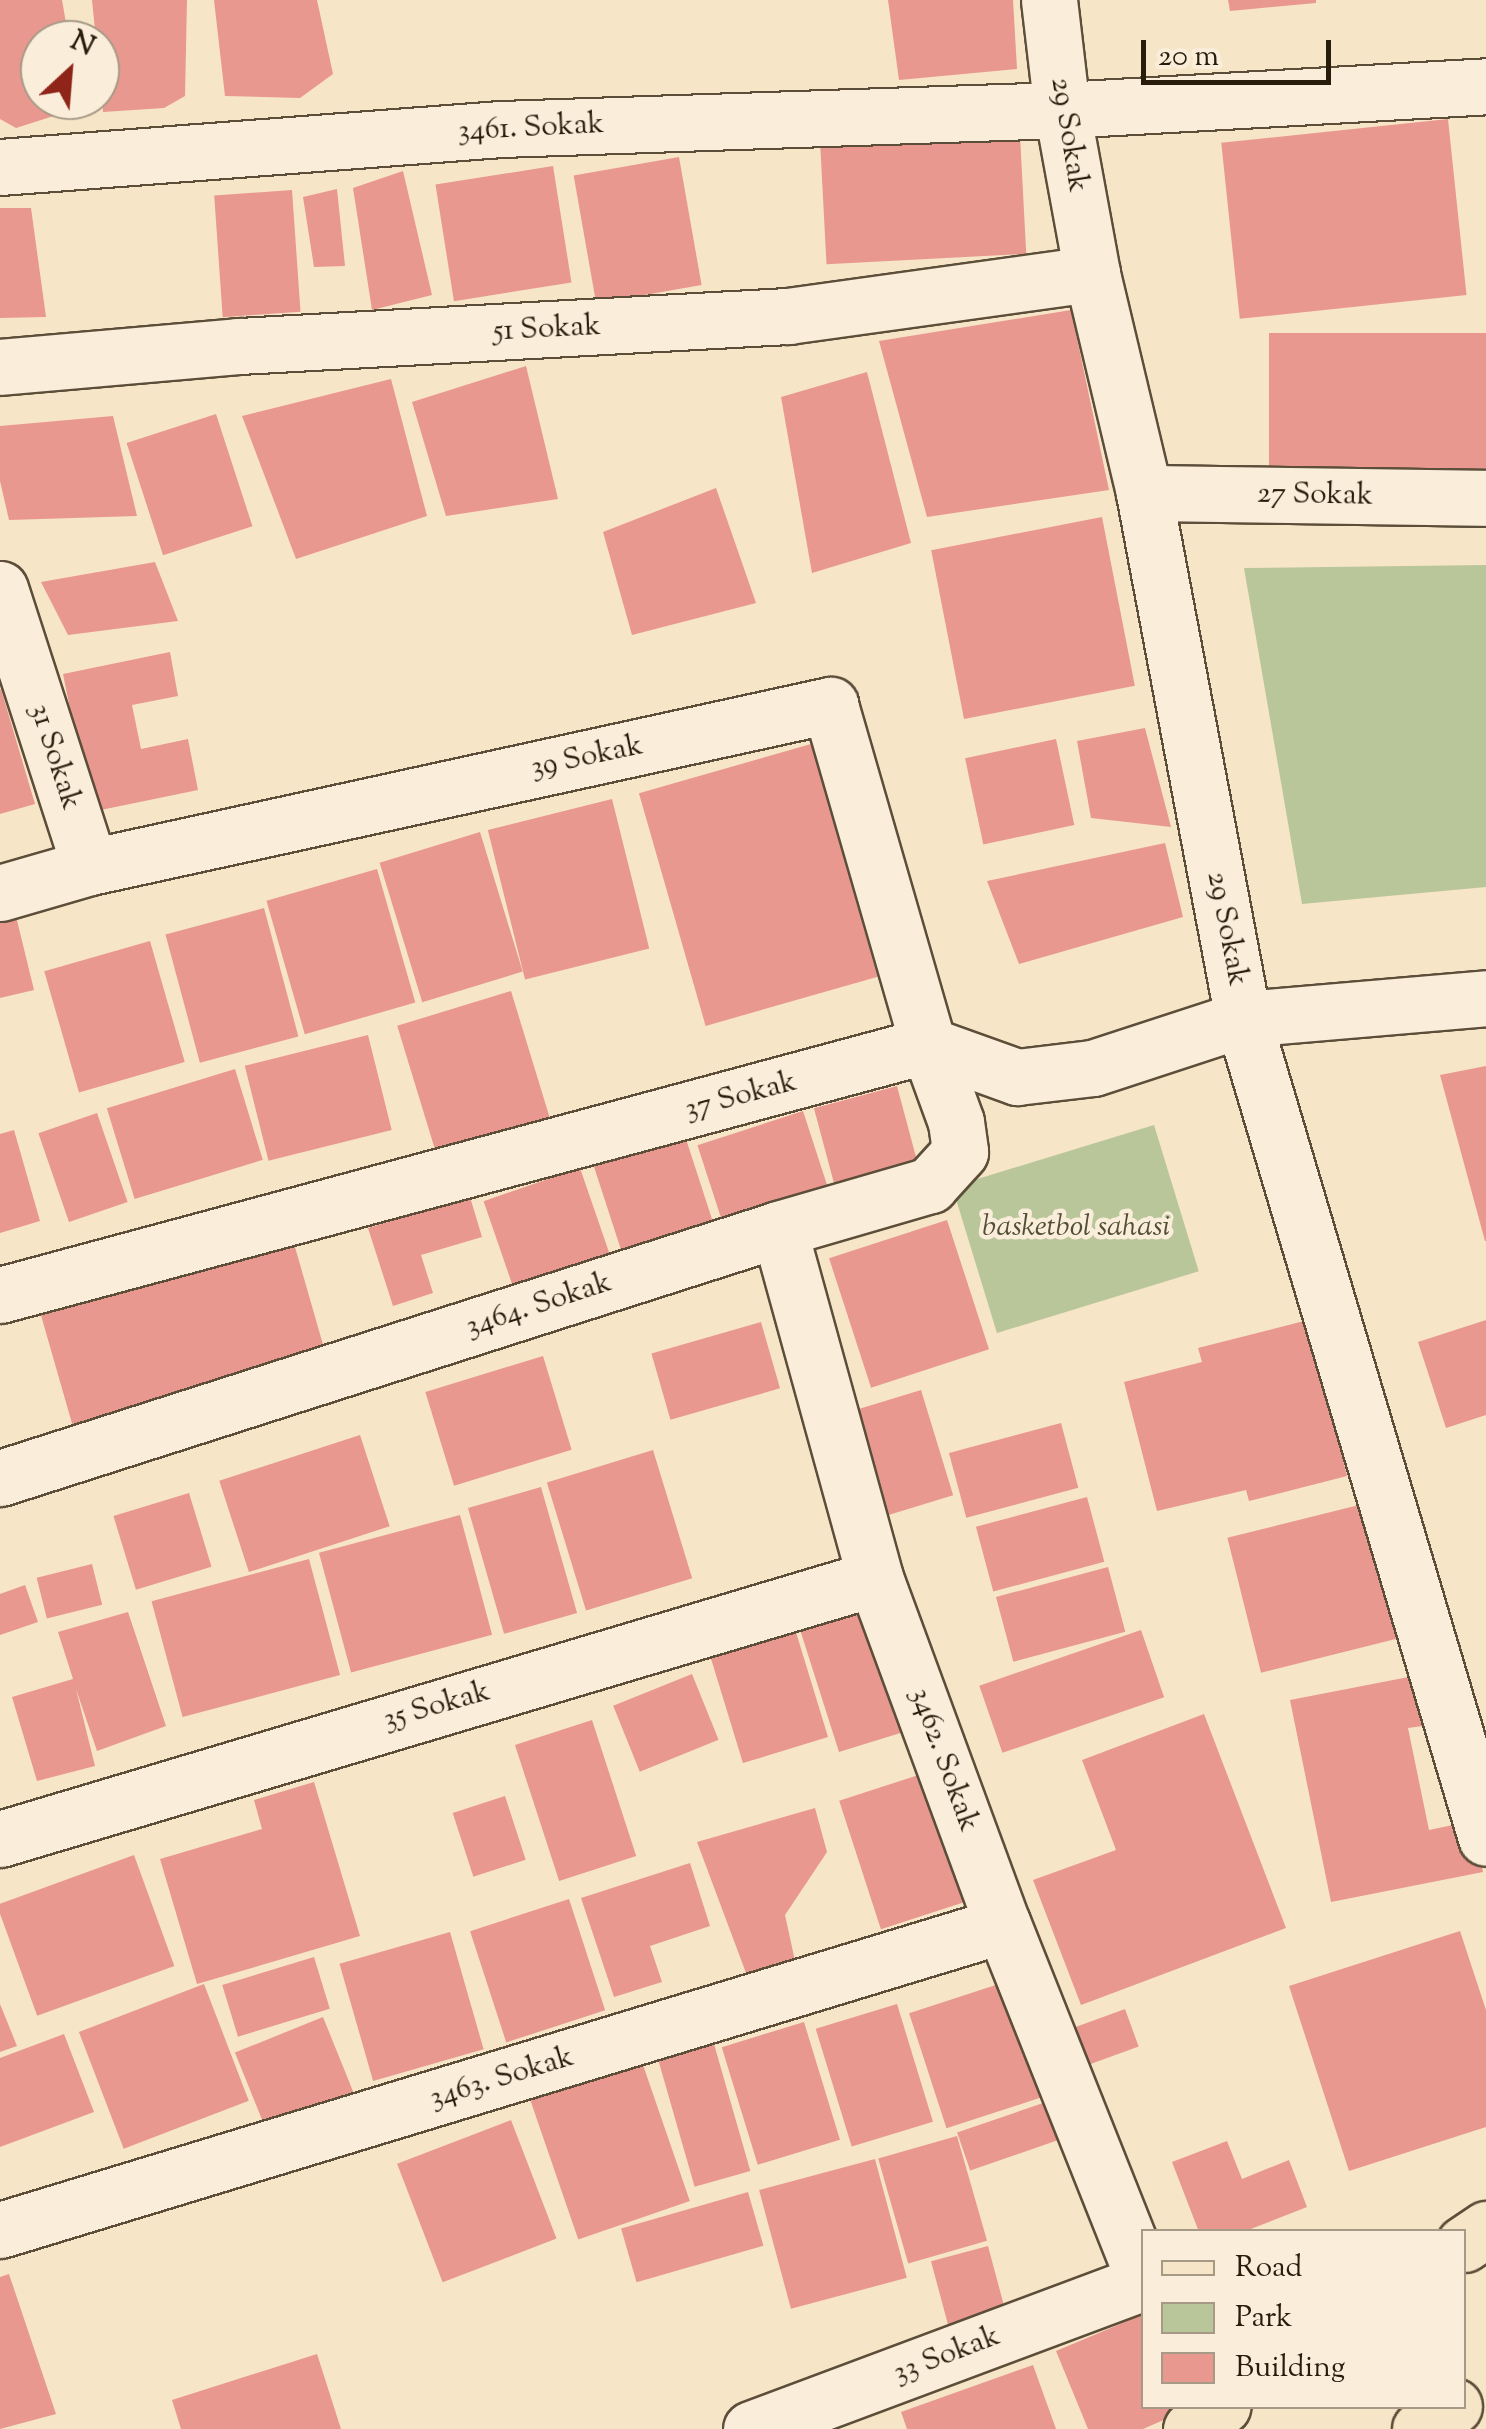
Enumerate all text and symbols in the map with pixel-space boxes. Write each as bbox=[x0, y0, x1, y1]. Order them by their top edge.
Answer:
north arrow bbox=[20, 20, 120, 120]
scale bar bbox=[1146, 20, 1336, 82]
text: N bbox=[63, 22, 101, 68]
text: 20 m bbox=[1158, 36, 1219, 79]
street label: 29 Sokak bbox=[1041, 75, 1095, 195]
street label: 3461. Sokak bbox=[457, 107, 605, 151]
street label: 51 Sokak bbox=[492, 309, 602, 351]
street label: 27 Sokak bbox=[1257, 477, 1373, 515]
street label: 31 Sokak bbox=[20, 699, 88, 815]
street label: 39 Sokak bbox=[528, 729, 646, 787]
street label: 29 Sokak bbox=[1197, 869, 1255, 989]
street label: 37 Sokak bbox=[681, 1065, 801, 1129]
park label: basketbol sahasi bbox=[982, 1210, 1170, 1246]
street label: 3464. Sokak bbox=[462, 1266, 616, 1346]
street label: 35 Sokak bbox=[379, 1675, 495, 1739]
street label: 3462. Sokak bbox=[900, 1683, 986, 1837]
street label: 3463. Sokak bbox=[426, 2040, 578, 2118]
legend bbox=[1141, 2229, 1466, 2409]
text: Road bbox=[1235, 2247, 1302, 2290]
text: Park bbox=[1235, 2297, 1292, 2340]
street label: 33 Sokak bbox=[889, 2319, 1005, 2393]
text: Building bbox=[1235, 2347, 1345, 2390]

